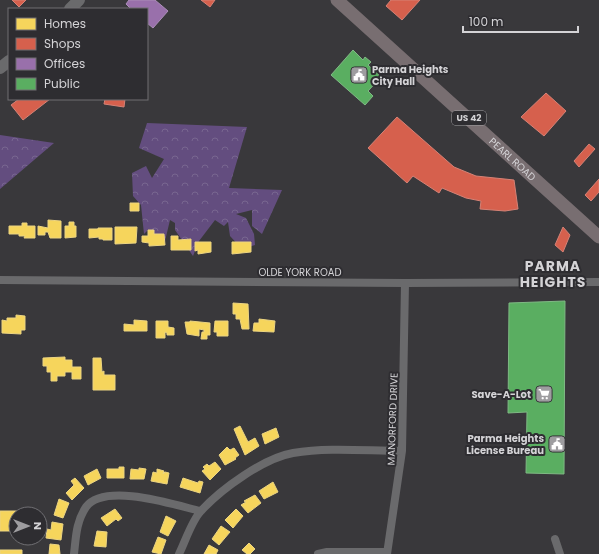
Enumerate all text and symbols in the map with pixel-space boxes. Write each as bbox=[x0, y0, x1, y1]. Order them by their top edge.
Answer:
legend bbox=[8, 8, 148, 100]
scale bar bbox=[463, 8, 578, 34]
text: 100 m bbox=[469, 13, 503, 30]
text: Homes bbox=[44, 15, 86, 32]
text: Shops bbox=[44, 35, 81, 52]
text: Offices bbox=[44, 55, 85, 72]
place label: Parma Heights City Hall bbox=[372, 62, 449, 89]
public building icon: Parma Heights City Hall bbox=[349, 65, 369, 85]
text: Public bbox=[44, 75, 80, 92]
road number: US 42 bbox=[452, 111, 486, 125]
street label: PEARL ROAD bbox=[486, 134, 539, 185]
district label: PARMA HEIGHTS bbox=[520, 256, 586, 292]
street label: OLDE YORK ROAD bbox=[258, 265, 342, 280]
street label: MANORFORD DRIVE bbox=[383, 373, 402, 466]
supermarket icon: Save-A-Lot bbox=[534, 384, 554, 404]
place label: Save-A-Lot bbox=[471, 387, 531, 402]
place label: Parma Heights License Bureau bbox=[466, 431, 544, 458]
public building icon: Parma Heights License Bureau bbox=[547, 434, 567, 454]
north arrow bbox=[8, 506, 48, 546]
text: N bbox=[30, 522, 46, 530]

